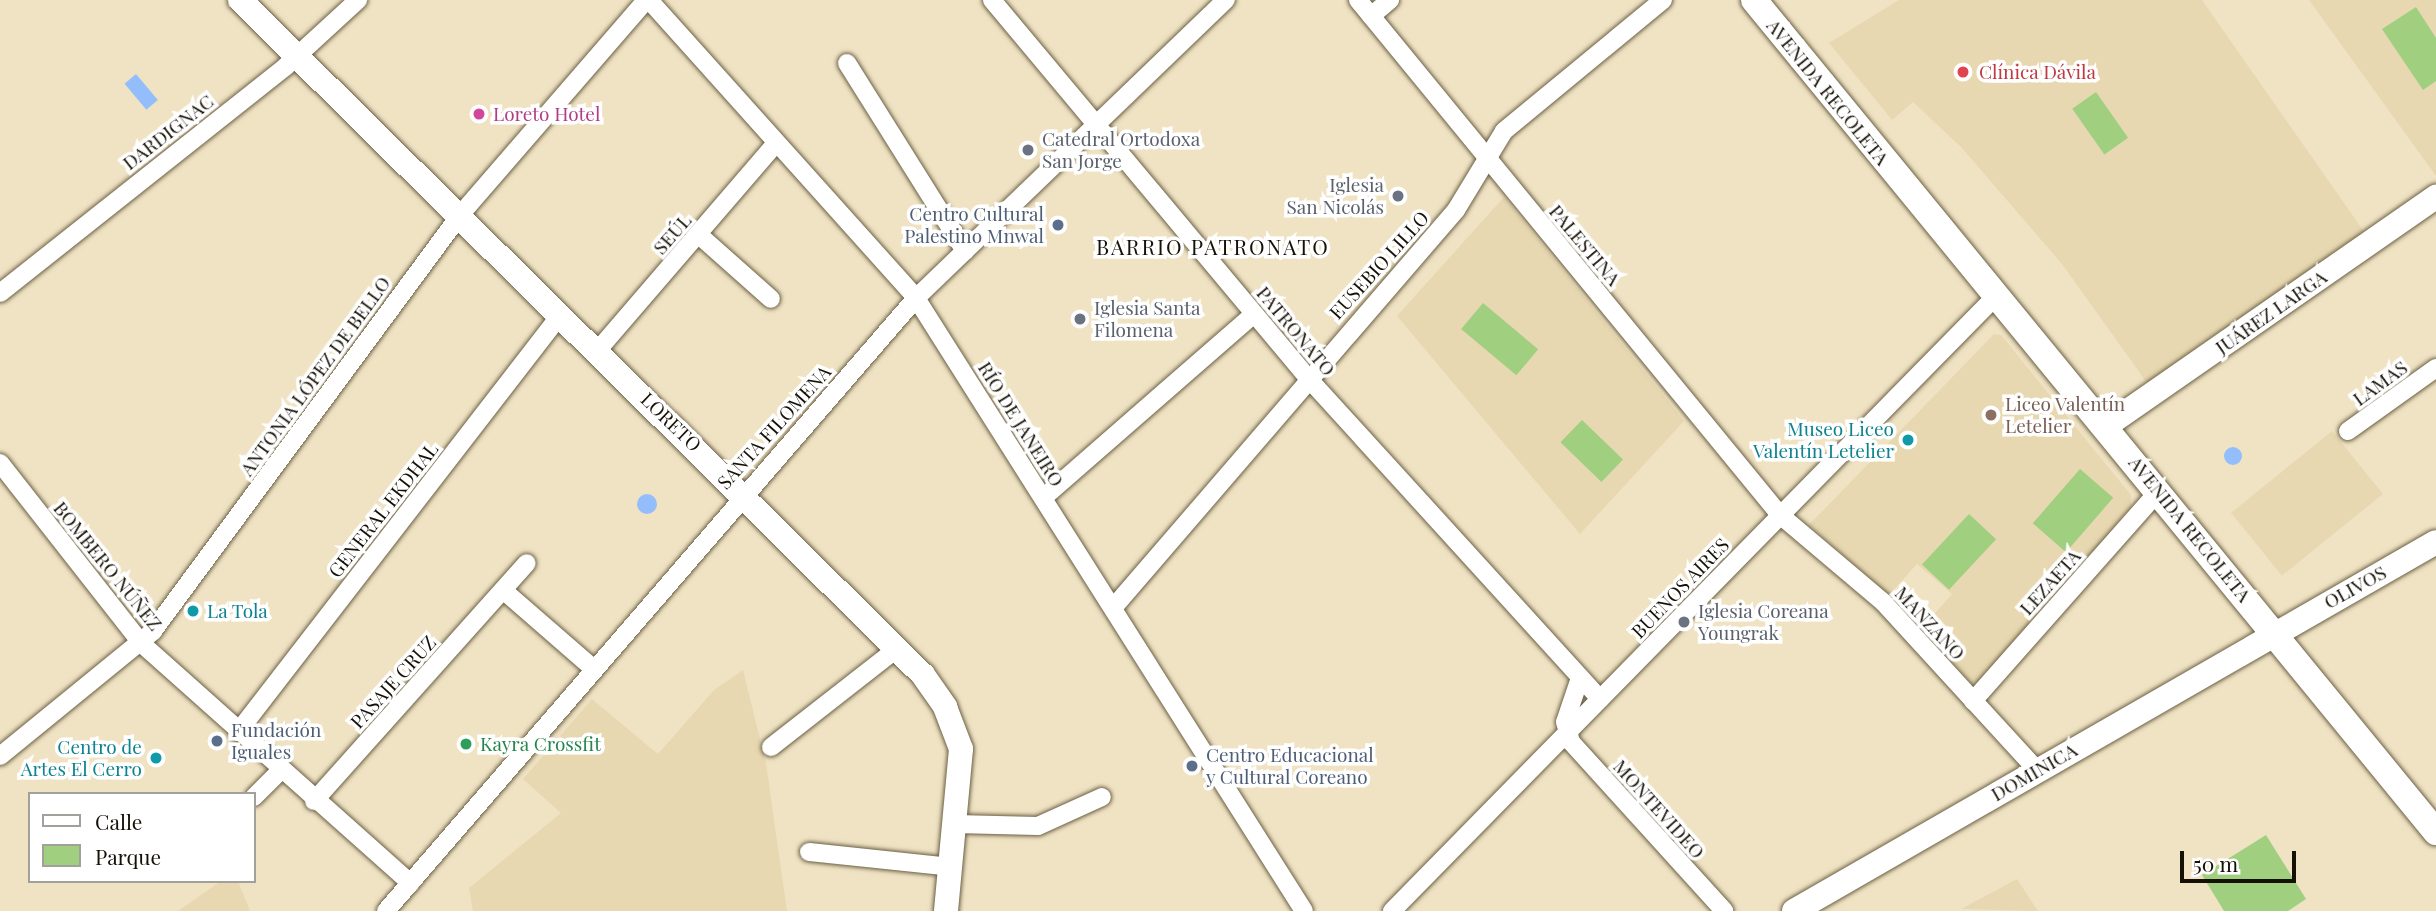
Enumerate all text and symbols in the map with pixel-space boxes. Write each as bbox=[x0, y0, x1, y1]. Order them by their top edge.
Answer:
street label: AVENIDA RECOLETA bbox=[1762, 15, 1894, 169]
place label: Clínica Dávila bbox=[1979, 61, 2096, 83]
marker: Clínica Dávila bbox=[1953, 62, 1973, 82]
street label: DARDIGNAC bbox=[118, 90, 218, 174]
place label: Loreto Hotel bbox=[493, 103, 600, 125]
marker: Loreto Hotel bbox=[471, 106, 487, 122]
place label: Catedral Ortodoxa San Jorge bbox=[1042, 128, 1200, 172]
marker: Catedral Ortodoxa San Jorge bbox=[1020, 142, 1036, 158]
place label: Iglesia San Nicolás bbox=[1287, 174, 1384, 218]
marker: Iglesia San Nicolás bbox=[1390, 188, 1406, 204]
street label: PALESTINA bbox=[1545, 200, 1625, 290]
place label: Centro Cultural Palestino Mnwal bbox=[904, 203, 1044, 247]
street label: EUSEBIO LILLO bbox=[1325, 206, 1433, 324]
street label: SEÚL bbox=[648, 209, 696, 259]
marker: Centro Cultural Palestino Mnwal bbox=[1050, 217, 1066, 233]
district label: BARRIO PATRONATO bbox=[1098, 233, 1328, 259]
street label: JUÁREZ LARGA bbox=[2211, 265, 2331, 359]
street label: ANTONIA LÓPEZ DE BELLO bbox=[235, 272, 395, 480]
street label: PATRONATO bbox=[1252, 282, 1340, 380]
place label: Iglesia Santa Filomena bbox=[1094, 297, 1201, 341]
marker: Iglesia Santa Filomena bbox=[1072, 311, 1088, 327]
street label: LAMAS bbox=[2348, 356, 2412, 410]
street label: RÍO DE JANEIRO bbox=[974, 357, 1068, 491]
street label: SANTA FILOMENA bbox=[712, 360, 836, 494]
street label: LORETO bbox=[636, 388, 706, 456]
place label: Liceo Valentín Letelier bbox=[2005, 393, 2126, 437]
marker: Liceo Valentín Letelier bbox=[1983, 407, 1999, 423]
place label: Museo Liceo Valentín Letelier bbox=[1753, 418, 1894, 462]
marker: Museo Liceo Valentín Letelier bbox=[1900, 432, 1916, 448]
street label: GENERAL EKDHAL bbox=[323, 438, 443, 582]
street label: AVENIDA RECOLETA bbox=[2124, 452, 2256, 606]
street label: BOMBERO NÚÑEZ bbox=[49, 497, 167, 635]
street label: BUENOS AIRES bbox=[1626, 533, 1734, 643]
street label: LEZAETA bbox=[2015, 545, 2085, 619]
street label: OLIVOS bbox=[2320, 561, 2390, 613]
street label: MANZANO bbox=[1890, 582, 1970, 664]
place label: La Tola bbox=[207, 600, 268, 622]
place label: Iglesia Coreana Youngrak bbox=[1698, 600, 1829, 644]
marker: La Tola bbox=[185, 603, 201, 619]
marker: Iglesia Coreana Youngrak bbox=[1676, 614, 1692, 630]
street label: PASAJE CRUZ bbox=[346, 631, 440, 733]
place label: Fundación Iguales bbox=[231, 719, 321, 763]
marker: Fundación Iguales bbox=[209, 733, 225, 749]
place label: Kayra Crossfit bbox=[480, 733, 601, 755]
place label: Centro de Artes El Cerro bbox=[21, 736, 142, 780]
marker: Kayra Crossfit bbox=[458, 736, 474, 752]
street label: DOMINICA bbox=[1987, 738, 2081, 806]
place label: Centro Educacional y Cultural Coreano bbox=[1206, 744, 1374, 788]
marker: Centro de Artes El Cerro bbox=[148, 750, 164, 766]
street label: MONTEVIDEO bbox=[1609, 755, 1709, 863]
marker: Centro Educacional y Cultural Coreano bbox=[1184, 758, 1200, 774]
legend bbox=[28, 792, 256, 883]
text: Calle bbox=[95, 807, 142, 835]
scale bar bbox=[2184, 838, 2300, 882]
text: Parque bbox=[95, 842, 161, 870]
text: 50 m bbox=[2193, 849, 2238, 877]

